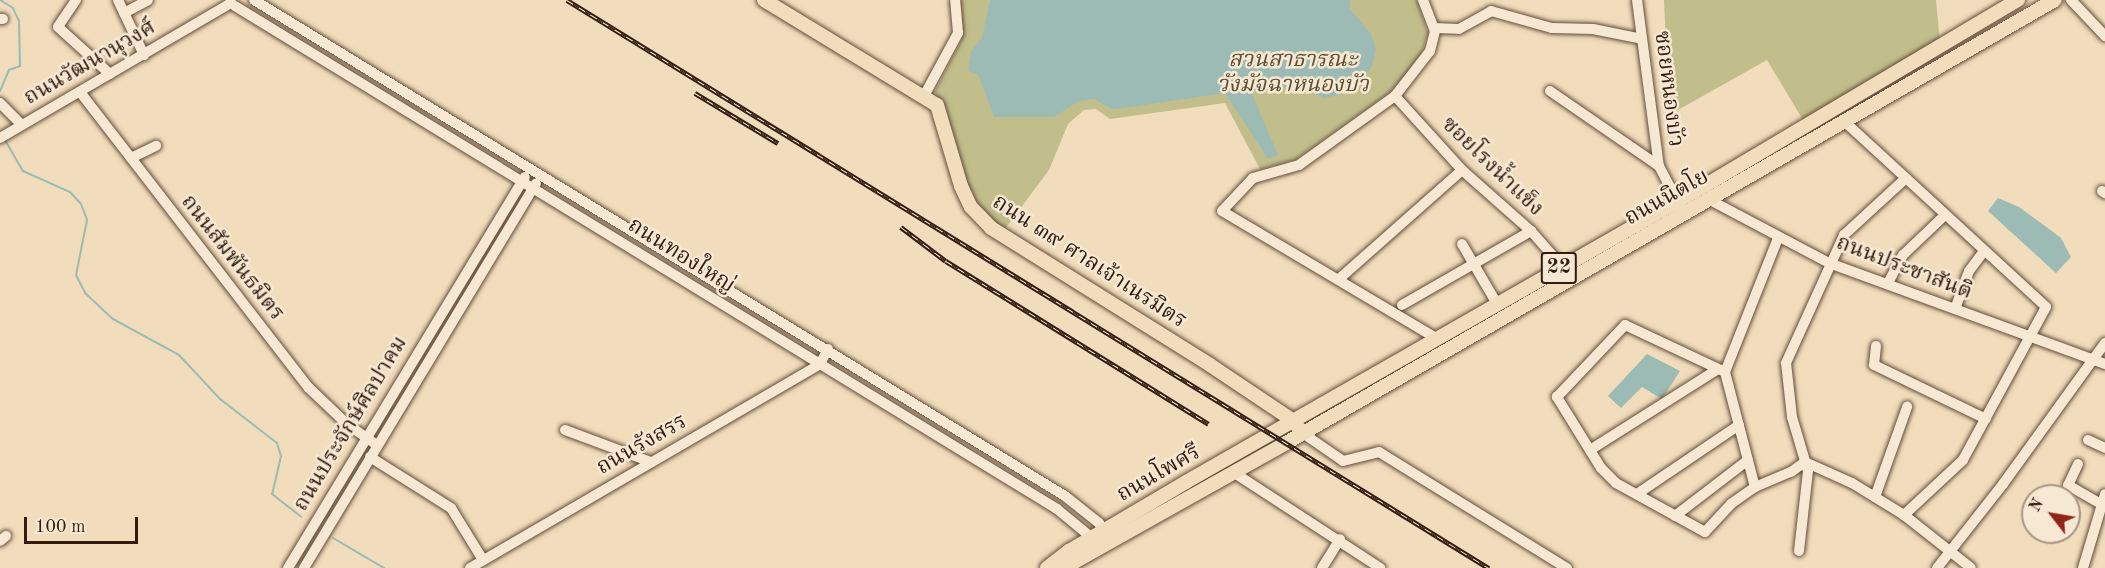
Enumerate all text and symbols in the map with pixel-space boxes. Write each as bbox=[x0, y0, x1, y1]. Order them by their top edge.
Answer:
street label: ถนนวัฒนานุวงศ์ bbox=[19, 15, 161, 111]
street label: ซอยหนองบัว bbox=[1648, 30, 1688, 148]
park label: สวนสาธารณะ วังมัจฉาหนองบัว bbox=[1217, 47, 1369, 98]
street label: ซอยโรงน้ำแข็ง bbox=[1435, 112, 1549, 222]
street label: ถนนนิตโย bbox=[1620, 164, 1714, 232]
street label: ถนน ๓๙ ศาลเจ้าเนรมิตร bbox=[987, 189, 1191, 335]
street label: ถนนสัมพันธมิตร bbox=[175, 190, 289, 326]
street label: ถนนทองใหญ่ bbox=[622, 213, 740, 299]
street label: ถนนประชาสันติ bbox=[1832, 230, 1976, 306]
road number: 22 bbox=[1540, 250, 1578, 286]
street label: ถนนประจักษ์ศิลปาคม bbox=[288, 332, 414, 516]
street label: ถนนรังสรร bbox=[592, 409, 692, 481]
street label: ถนนโพศรี bbox=[1113, 440, 1205, 508]
north arrow bbox=[2021, 484, 2081, 544]
text: N bbox=[2027, 496, 2047, 515]
scale bar bbox=[27, 505, 141, 543]
text: 100 m bbox=[35, 518, 86, 536]

